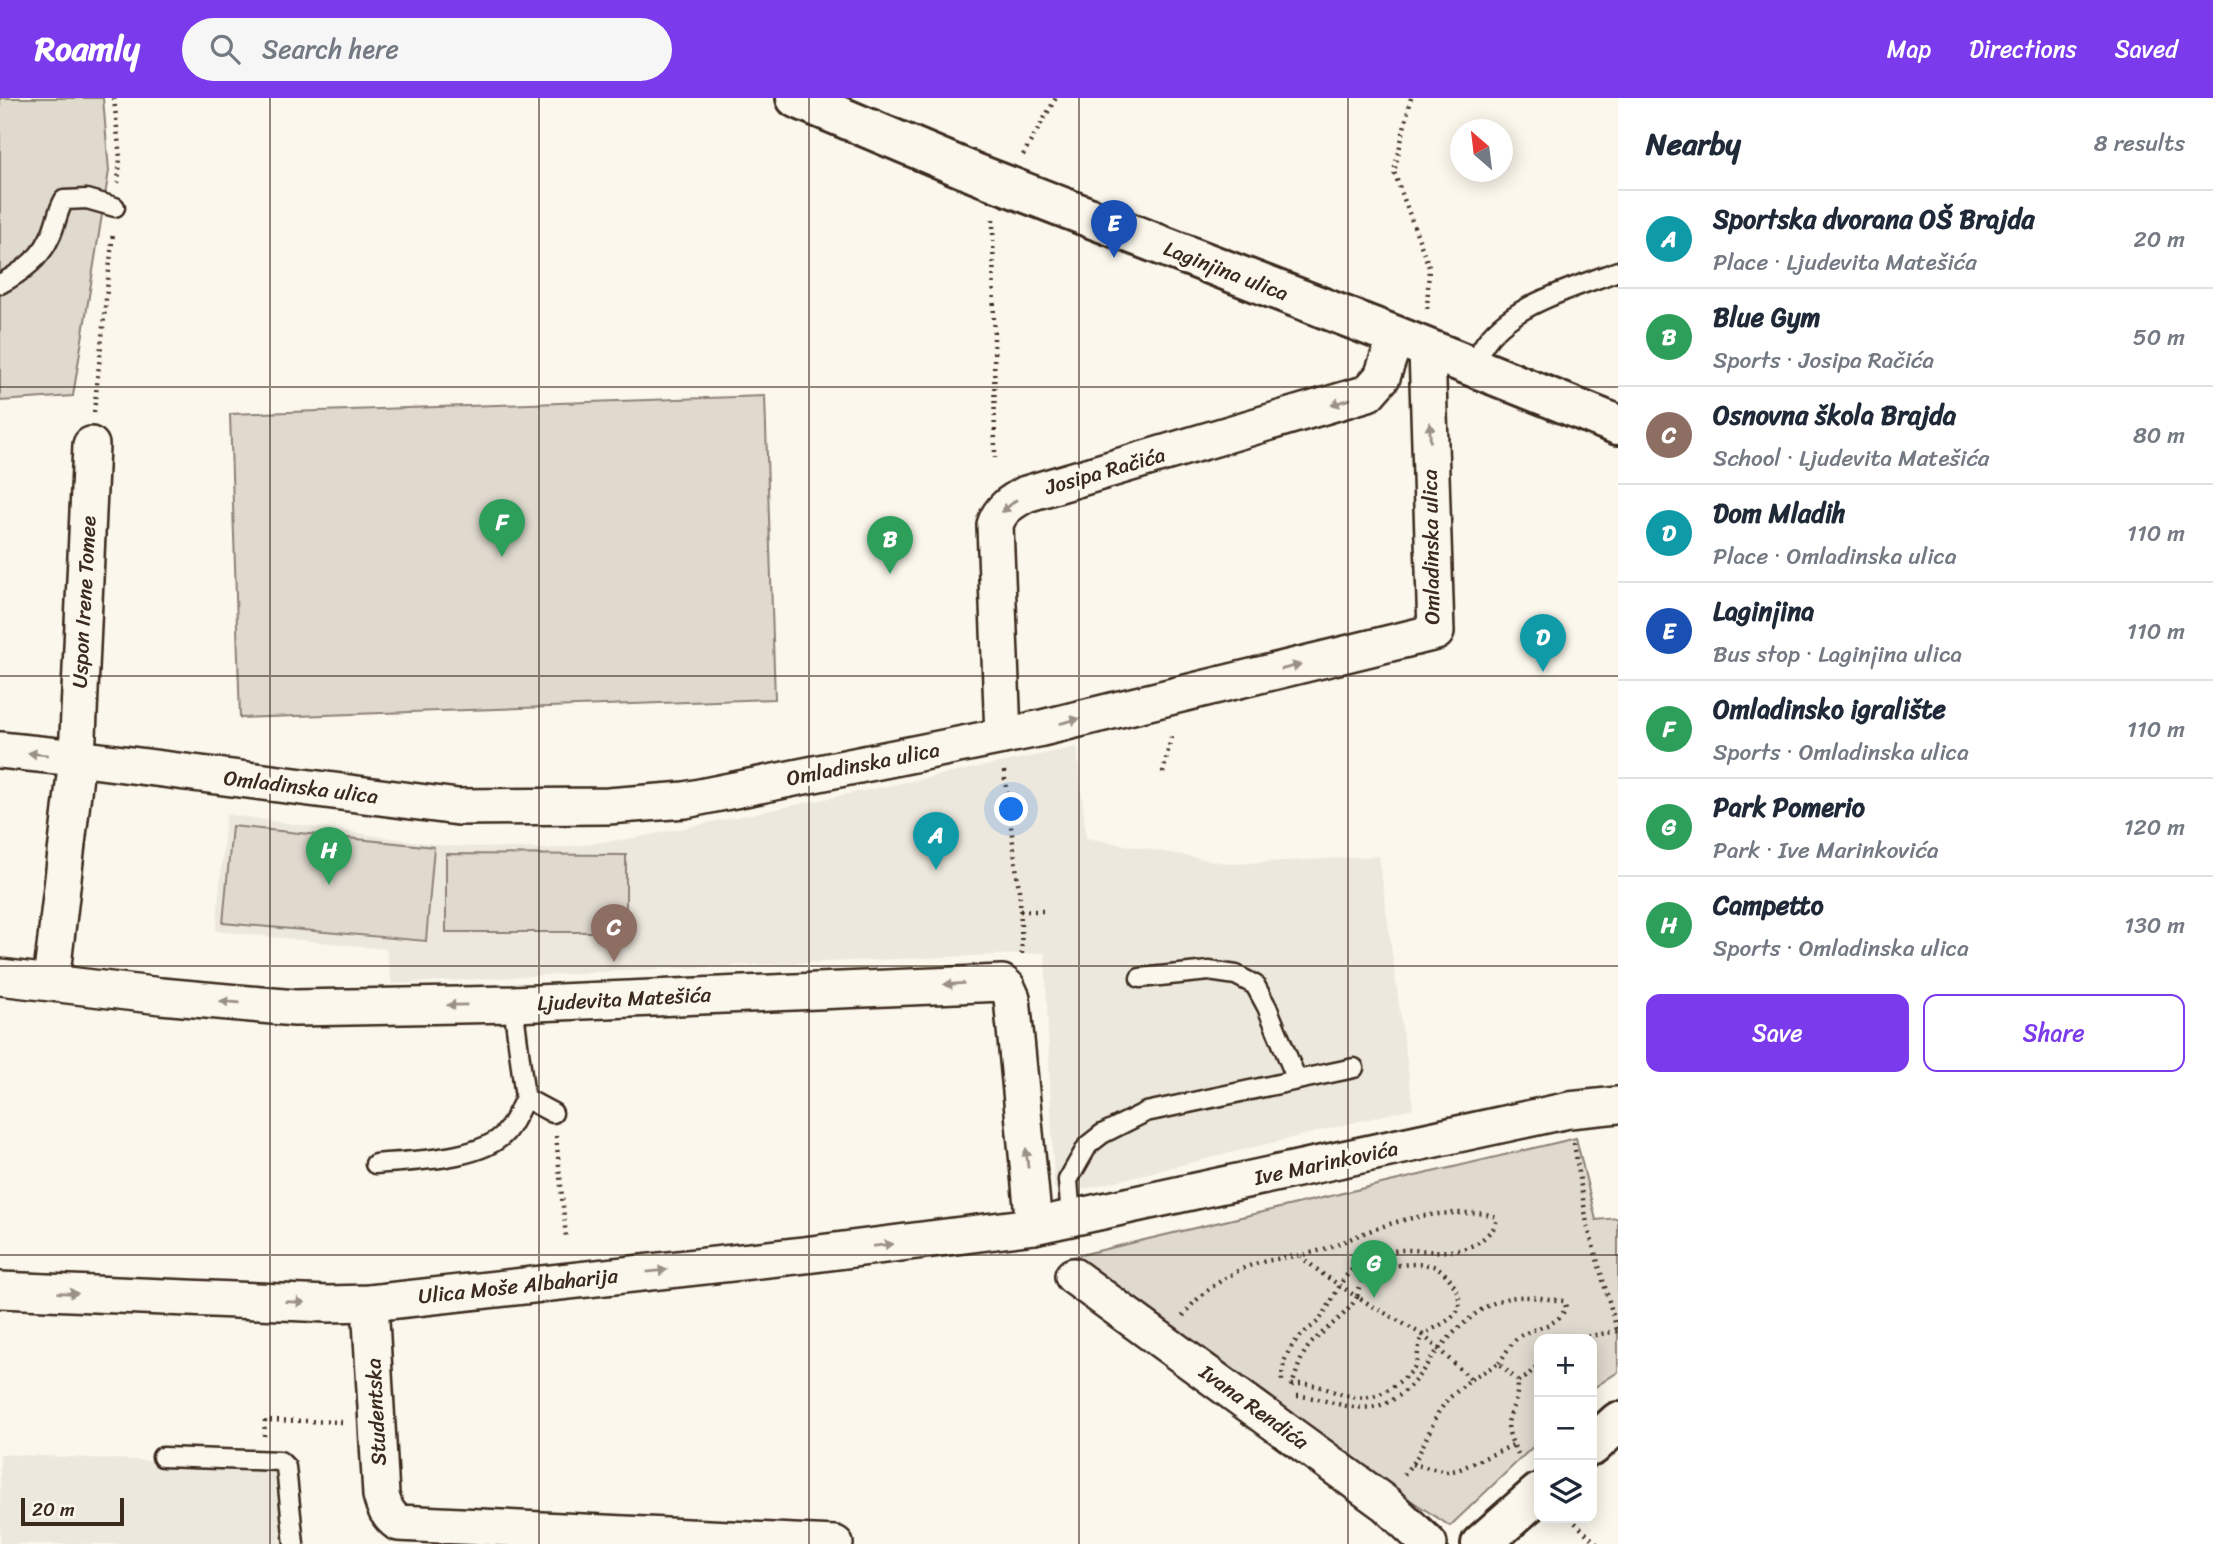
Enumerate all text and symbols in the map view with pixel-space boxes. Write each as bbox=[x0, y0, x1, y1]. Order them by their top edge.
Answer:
search box bbox=[182, 18, 672, 81]
text: Roamly bbox=[35, 20, 140, 78]
text: Search here bbox=[262, 26, 399, 72]
text: Map bbox=[1887, 28, 1931, 70]
text: Directions bbox=[1969, 28, 2077, 70]
text: Saved bbox=[2115, 28, 2178, 70]
icon: search bbox=[206, 30, 244, 68]
text: Nearby bbox=[1646, 117, 1741, 171]
north arrow bbox=[1450, 119, 1513, 182]
text: 8 results bbox=[2094, 123, 2185, 164]
text: Sportska dvorana OŠ Brajda bbox=[1713, 196, 2035, 242]
pin: E bbox=[1091, 200, 1137, 258]
text: A bbox=[1661, 219, 1677, 260]
text: 20 m bbox=[2134, 219, 2185, 260]
street label: Laginjina ulica bbox=[1158, 230, 1295, 312]
text: Place · Ljudevita Matešića bbox=[1713, 242, 1977, 283]
text: Blue Gym bbox=[1713, 294, 1821, 340]
text: B bbox=[1662, 317, 1676, 358]
text: 50 m bbox=[2133, 317, 2185, 358]
text: Sports · Josipa Račića bbox=[1713, 340, 1934, 381]
text: Osnovna škola Brajda bbox=[1713, 392, 1956, 438]
one-way arrow bbox=[1331, 397, 1352, 407]
text: C bbox=[1662, 415, 1676, 456]
text: 80 m bbox=[2133, 415, 2185, 456]
one-way arrow bbox=[1424, 421, 1435, 443]
street label: Josipa Račića bbox=[1039, 436, 1170, 507]
text: School · Ljudevita Matešića bbox=[1713, 438, 1989, 479]
street label: Omladinska ulica bbox=[1411, 469, 1451, 625]
text: Dom Mladih bbox=[1713, 490, 1846, 536]
one-way arrow bbox=[1000, 498, 1017, 513]
pin: F bbox=[479, 499, 525, 557]
text: D bbox=[1662, 513, 1676, 554]
text: 110 m bbox=[2127, 513, 2185, 554]
street label: Uspon Irene Tomee bbox=[61, 515, 107, 689]
pin: B bbox=[867, 516, 913, 574]
text: Place · Omladinska ulica bbox=[1713, 536, 1957, 577]
text: Laginjina bbox=[1713, 588, 1814, 634]
text: E bbox=[1663, 611, 1675, 652]
text: 110 m bbox=[2127, 611, 2185, 652]
pin: D bbox=[1520, 614, 1566, 672]
text: Bus stop · Laginjina ulica bbox=[1713, 634, 1962, 675]
one-way arrow bbox=[1280, 661, 1302, 672]
text: Omladinsko igralište bbox=[1713, 686, 1946, 732]
text: F bbox=[1663, 709, 1675, 750]
text: 110 m bbox=[2127, 709, 2185, 750]
one-way arrow bbox=[1059, 715, 1081, 726]
street label: Omladinska ulica bbox=[783, 730, 943, 797]
text: Sports · Omladinska ulica bbox=[1713, 732, 1969, 773]
one-way arrow bbox=[27, 748, 49, 759]
street label: Omladinska ulica bbox=[222, 759, 381, 815]
text: Park Pomerio bbox=[1713, 784, 1865, 830]
your location bbox=[994, 792, 1028, 826]
text: G bbox=[1662, 807, 1676, 848]
text: 120 m bbox=[2124, 807, 2185, 848]
pin: A bbox=[913, 812, 959, 870]
pin: H bbox=[306, 827, 352, 885]
text: Park · Ive Marinkovića bbox=[1713, 830, 1938, 871]
text: Campetto bbox=[1713, 882, 1824, 928]
pin: C bbox=[591, 904, 637, 962]
text: H bbox=[1661, 905, 1677, 946]
text: 130 m bbox=[2124, 905, 2185, 946]
text: Sports · Omladinska ulica bbox=[1713, 928, 1969, 969]
street label: Ljudevita Matešića bbox=[536, 975, 712, 1023]
one-way arrow bbox=[942, 979, 964, 990]
button: Save bbox=[1646, 994, 1909, 1072]
button: Share bbox=[1923, 994, 2185, 1072]
one-way arrow bbox=[219, 996, 241, 1007]
one-way arrow bbox=[446, 999, 468, 1011]
street label: Ive Marinkovića bbox=[1250, 1129, 1402, 1197]
one-way arrow bbox=[1021, 1147, 1032, 1169]
one-way arrow bbox=[873, 1240, 895, 1251]
pin: G bbox=[1351, 1240, 1397, 1298]
street label: Ulica Moše Albaharija bbox=[416, 1257, 620, 1315]
one-way arrow bbox=[647, 1265, 669, 1276]
one-way arrow bbox=[57, 1287, 79, 1298]
one-way arrow bbox=[285, 1297, 307, 1308]
map controls bbox=[1534, 1334, 1597, 1523]
button: + bbox=[1534, 1334, 1597, 1397]
street label: Ivana Rendića bbox=[1190, 1353, 1317, 1460]
street label: Studentska bbox=[354, 1357, 398, 1467]
button: − bbox=[1534, 1397, 1597, 1460]
button: layers bbox=[1534, 1460, 1597, 1523]
text: 20 m bbox=[32, 1493, 75, 1526]
scale bar bbox=[21, 1495, 124, 1527]

